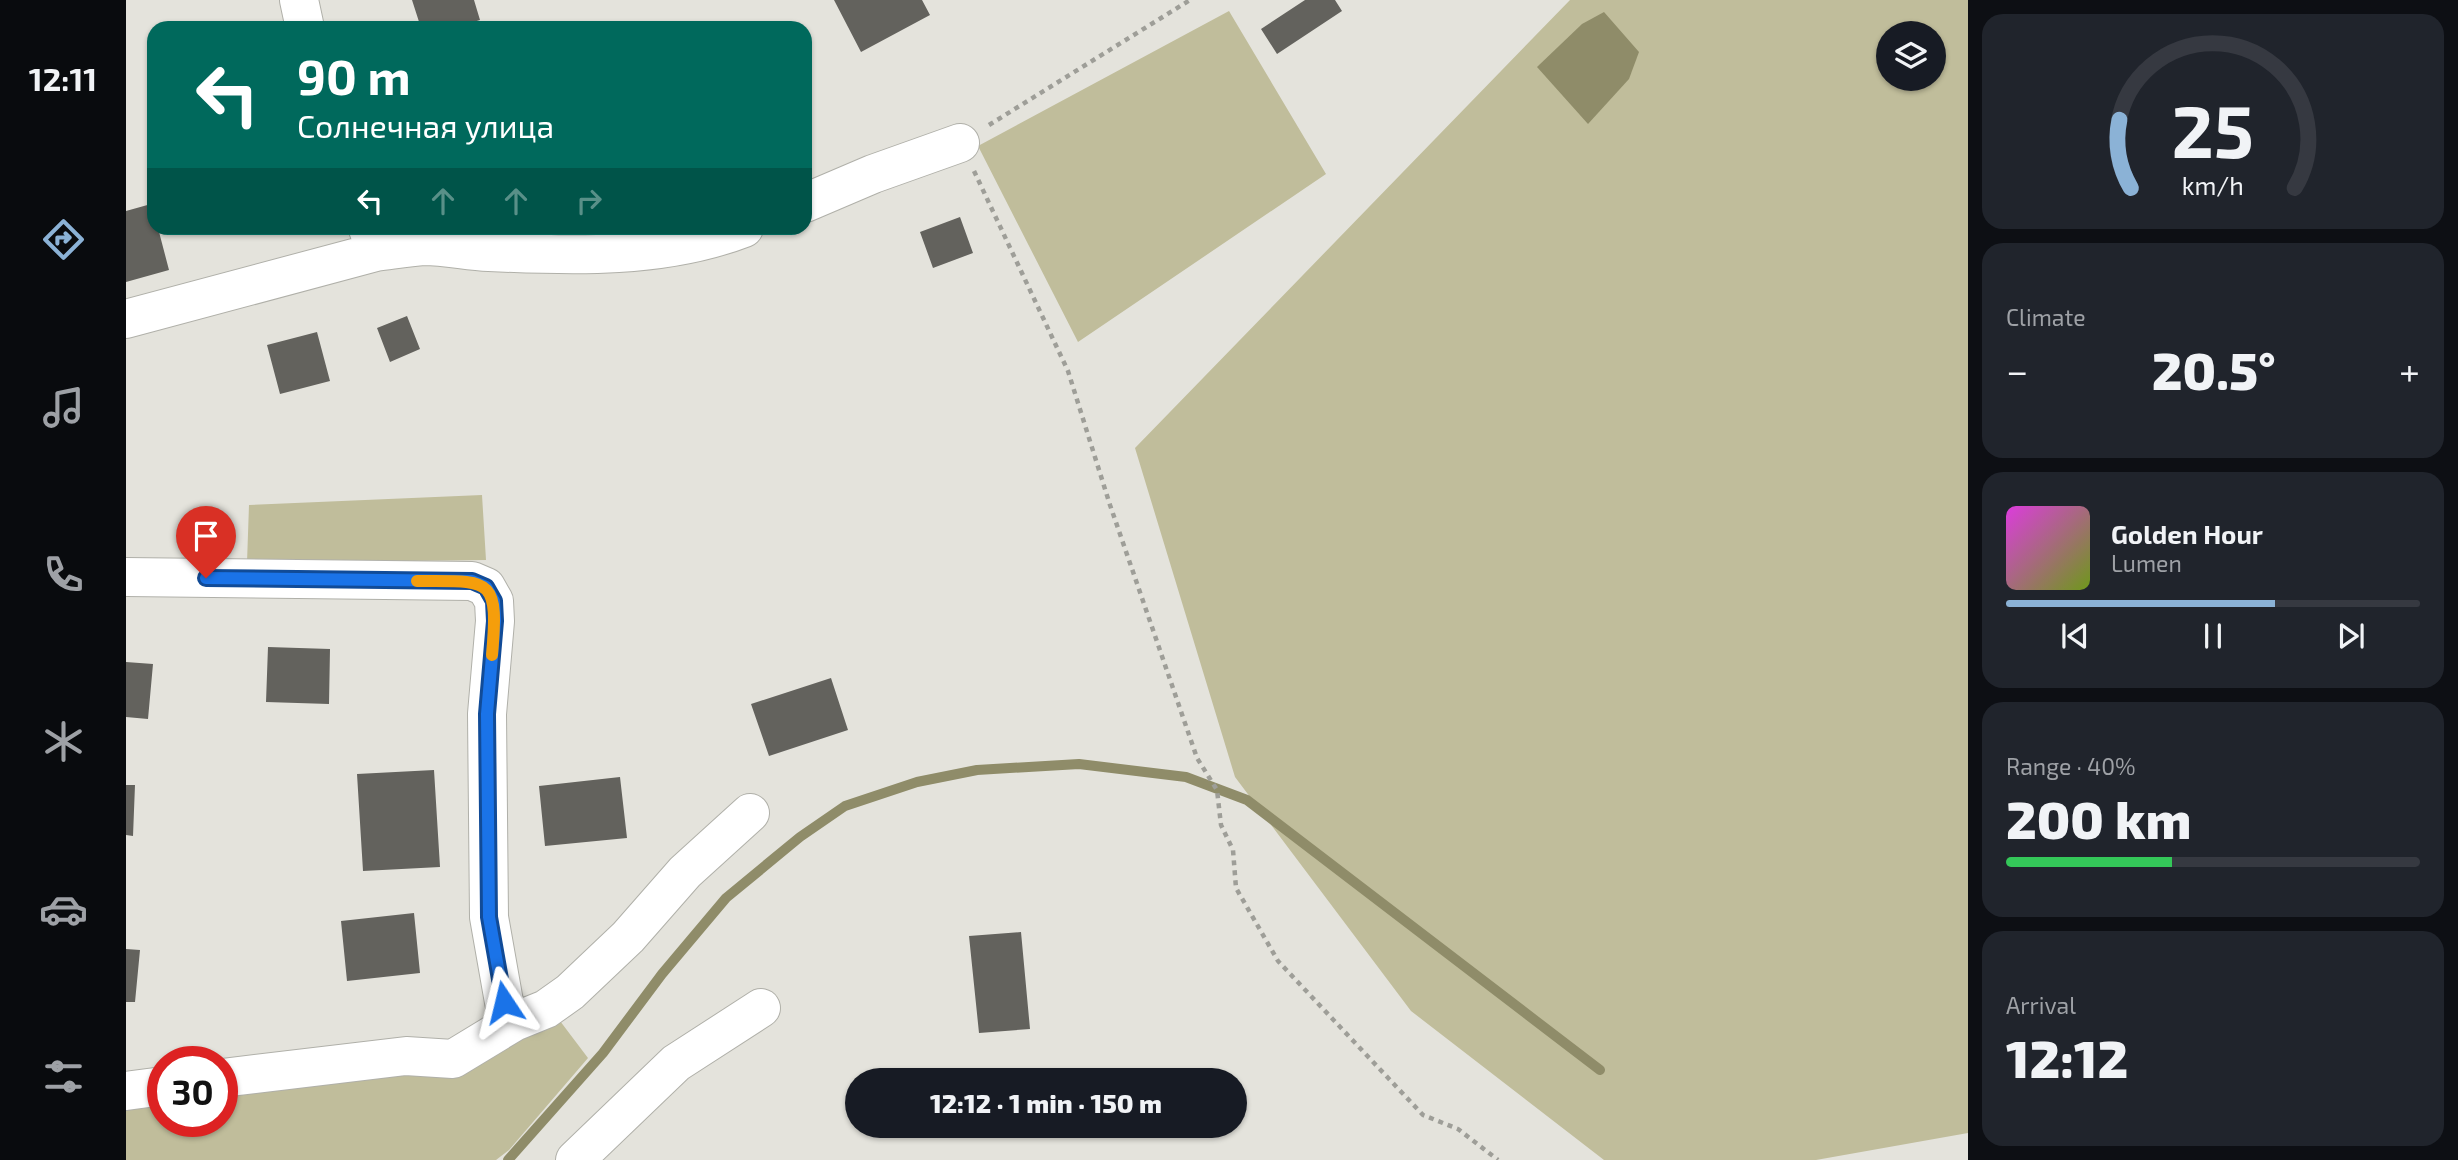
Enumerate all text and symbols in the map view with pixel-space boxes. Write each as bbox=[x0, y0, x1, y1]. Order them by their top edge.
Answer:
map controls bbox=[1876, 21, 1946, 91]
button: layers bbox=[1876, 21, 1946, 91]
text: 90 m bbox=[297, 46, 411, 105]
icon: left bbox=[182, 49, 273, 140]
text: 12:11 bbox=[29, 59, 97, 97]
text: 25 bbox=[2172, 85, 2254, 173]
text: Солнечная улица bbox=[297, 106, 554, 144]
text: km/h bbox=[2182, 169, 2244, 199]
icon: left bbox=[351, 182, 389, 220]
icon: ahead bbox=[424, 182, 462, 220]
icon: ahead bbox=[497, 182, 535, 220]
icon: right bbox=[570, 182, 608, 220]
icon: directions bbox=[39, 215, 88, 264]
text: Climate bbox=[2006, 303, 2086, 331]
text: 20.5° bbox=[2152, 338, 2276, 400]
text: − bbox=[2006, 347, 2028, 393]
text: + bbox=[2399, 347, 2420, 393]
icon: music bbox=[39, 383, 88, 432]
pin bbox=[176, 506, 236, 578]
icon: arrive bbox=[187, 517, 225, 555]
text: Golden Hour bbox=[2111, 518, 2263, 549]
text: Lumen bbox=[2111, 549, 2182, 577]
icon: phone bbox=[39, 550, 88, 599]
icon: previous bbox=[2056, 617, 2094, 655]
icon: pause bbox=[2194, 617, 2232, 655]
icon: next bbox=[2332, 617, 2370, 655]
icon: climate bbox=[39, 717, 88, 766]
text: Range · 40% bbox=[2006, 752, 2136, 780]
text: 200 km bbox=[2006, 787, 2191, 849]
icon: car bbox=[39, 885, 88, 934]
position arrow bbox=[467, 965, 541, 1039]
text: Arrival bbox=[2006, 991, 2076, 1019]
text: 12:12 bbox=[2006, 1026, 2128, 1088]
speed limit sign: 30 bbox=[147, 1046, 238, 1137]
icon: filters bbox=[39, 1052, 88, 1101]
text: 12:12 · 1 min · 150 m bbox=[930, 1087, 1162, 1118]

